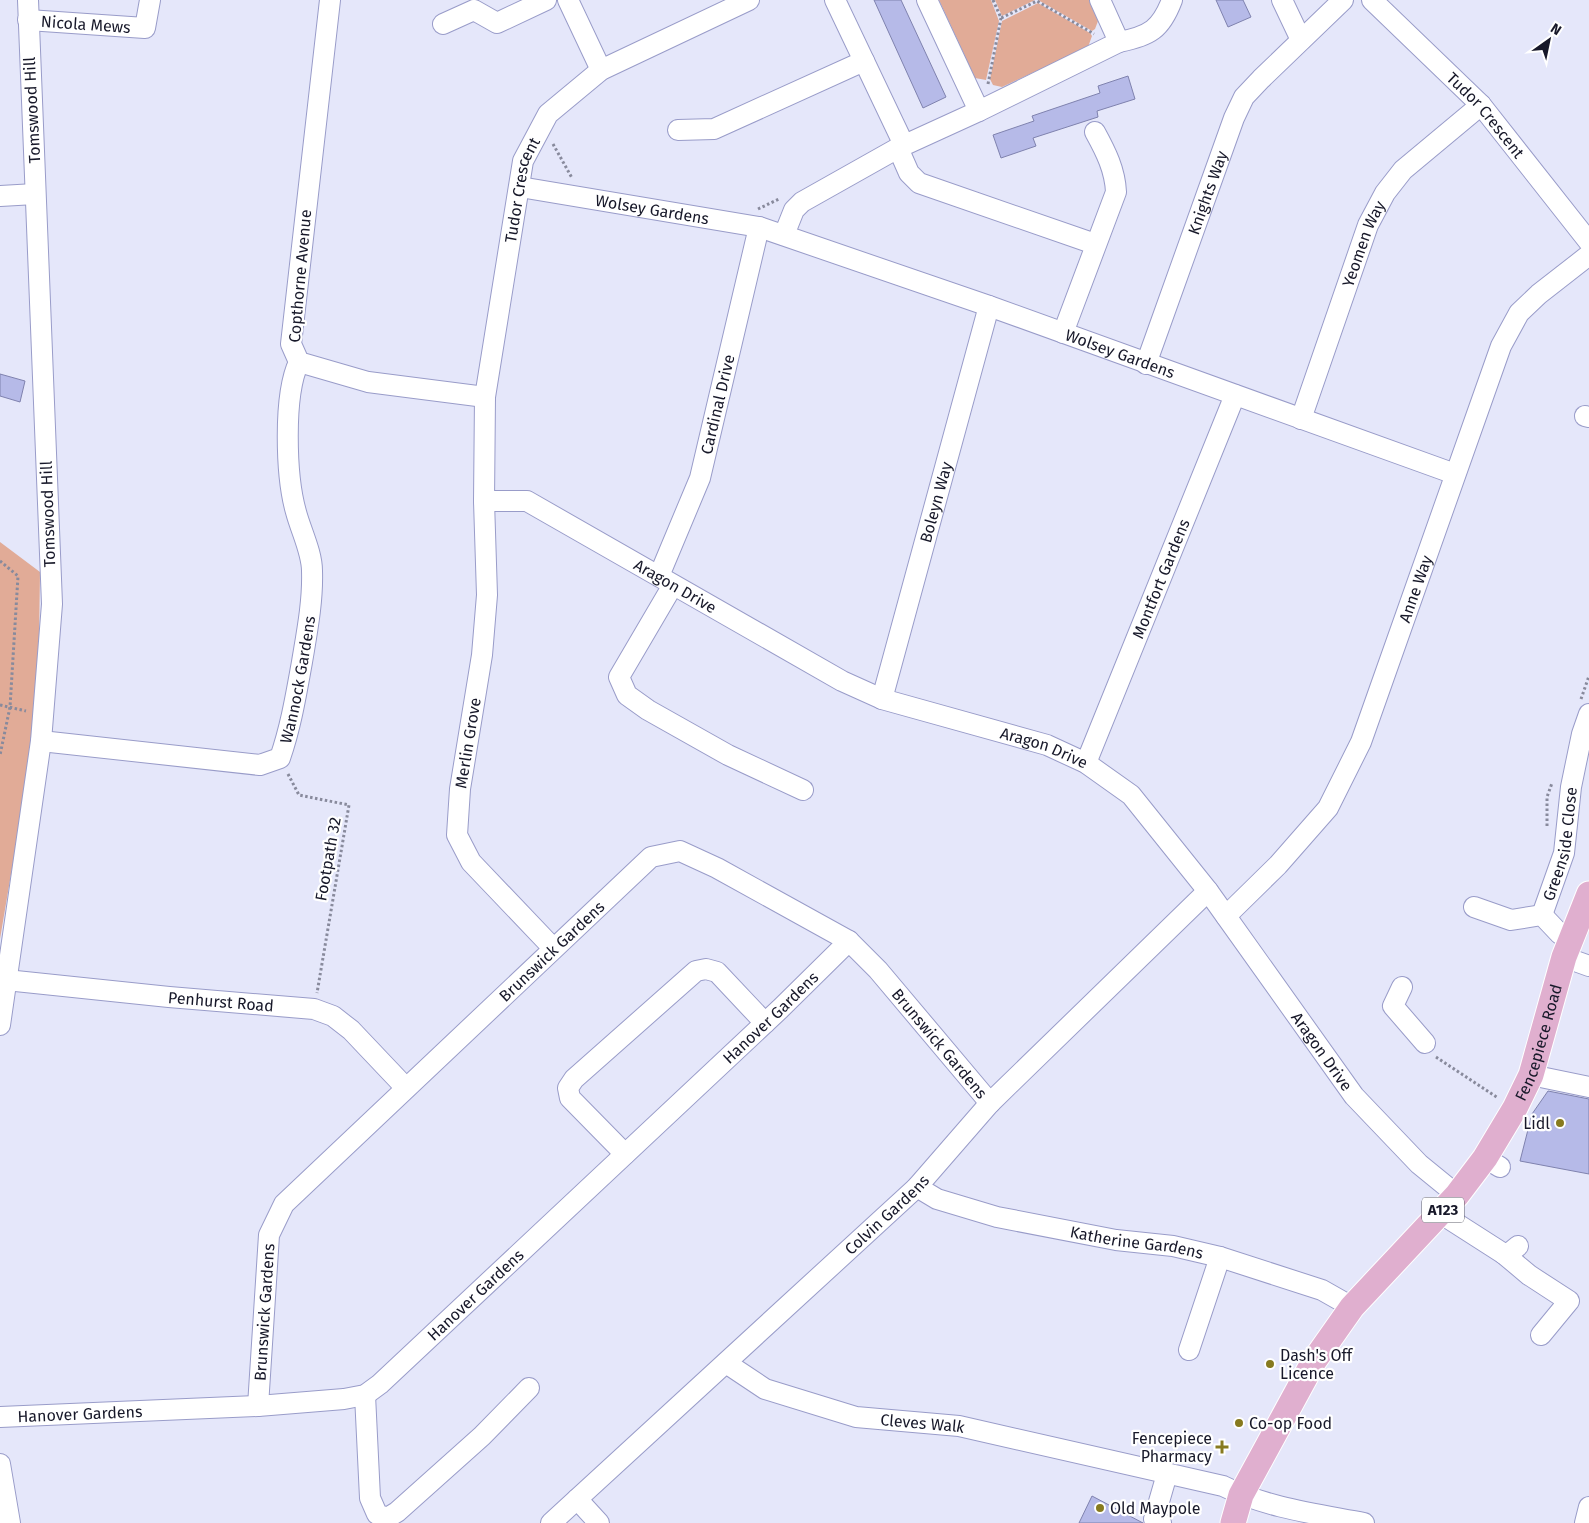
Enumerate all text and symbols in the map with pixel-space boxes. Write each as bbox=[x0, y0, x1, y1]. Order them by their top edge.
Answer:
street label: Nicola Mews bbox=[40, 11, 131, 36]
north arrow bbox=[1524, 15, 1574, 65]
text: N bbox=[1547, 20, 1564, 39]
street label: Tomswood Hill bbox=[20, 56, 44, 164]
street label: Tudor Crescent bbox=[1443, 68, 1529, 162]
street label: Tudor Crescent bbox=[500, 134, 544, 244]
street label: Knights Way bbox=[1184, 148, 1231, 237]
street label: Wolsey Gardens bbox=[594, 190, 710, 228]
street label: Yeomen Way bbox=[1338, 197, 1389, 289]
street label: Copthorne Avenue bbox=[285, 209, 315, 343]
street label: Wolsey Gardens bbox=[1063, 325, 1178, 382]
street label: Cardinal Drive bbox=[696, 353, 738, 456]
street label: Tomswood Hill bbox=[37, 460, 59, 568]
street label: Boleyn Way bbox=[916, 460, 956, 545]
street label: Montfort Gardens bbox=[1128, 516, 1193, 641]
street label: Anne Way bbox=[1395, 552, 1436, 625]
street label: Aragon Drive bbox=[631, 555, 720, 617]
street label: Wannock Gardens bbox=[276, 615, 319, 745]
street label: Merlin Grove bbox=[451, 696, 484, 790]
street label: Aragon Drive bbox=[998, 723, 1091, 772]
street label: Greenside Close bbox=[1538, 786, 1580, 903]
street label: Footpath 32 bbox=[311, 815, 345, 902]
street label: Brunswick Gardens bbox=[495, 897, 608, 1005]
street label: Hanover Gardens bbox=[719, 967, 822, 1067]
street label: Fencepiece Road bbox=[1510, 982, 1565, 1104]
street label: Brunswick Gardens bbox=[888, 985, 991, 1102]
street label: Penhurst Road bbox=[167, 987, 275, 1015]
street label: Aragon Drive bbox=[1288, 1008, 1357, 1094]
place label: Lidl bbox=[1523, 1114, 1550, 1133]
marker: Lidl bbox=[1554, 1117, 1566, 1129]
street label: Colvin Gardens bbox=[841, 1171, 933, 1258]
road number: A123 bbox=[1422, 1198, 1464, 1222]
street label: Katherine Gardens bbox=[1069, 1222, 1205, 1262]
street label: Brunswick Gardens bbox=[250, 1243, 278, 1382]
street label: Hanover Gardens bbox=[423, 1245, 527, 1344]
place label: Dash's Off Licence bbox=[1280, 1346, 1354, 1383]
marker: Dash's Off Licence bbox=[1264, 1358, 1276, 1370]
street label: Hanover Gardens bbox=[17, 1401, 143, 1426]
street label: Cleves Walk bbox=[880, 1410, 968, 1437]
place label: Co-op Food bbox=[1249, 1414, 1332, 1433]
marker: Co-op Food bbox=[1233, 1417, 1245, 1429]
place label: Fencepiece Pharmacy bbox=[1132, 1429, 1212, 1466]
marker: Fencepiece Pharmacy bbox=[1216, 1441, 1228, 1453]
place label: Old Maypole bbox=[1110, 1499, 1200, 1518]
marker: Old Maypole bbox=[1094, 1502, 1106, 1514]

